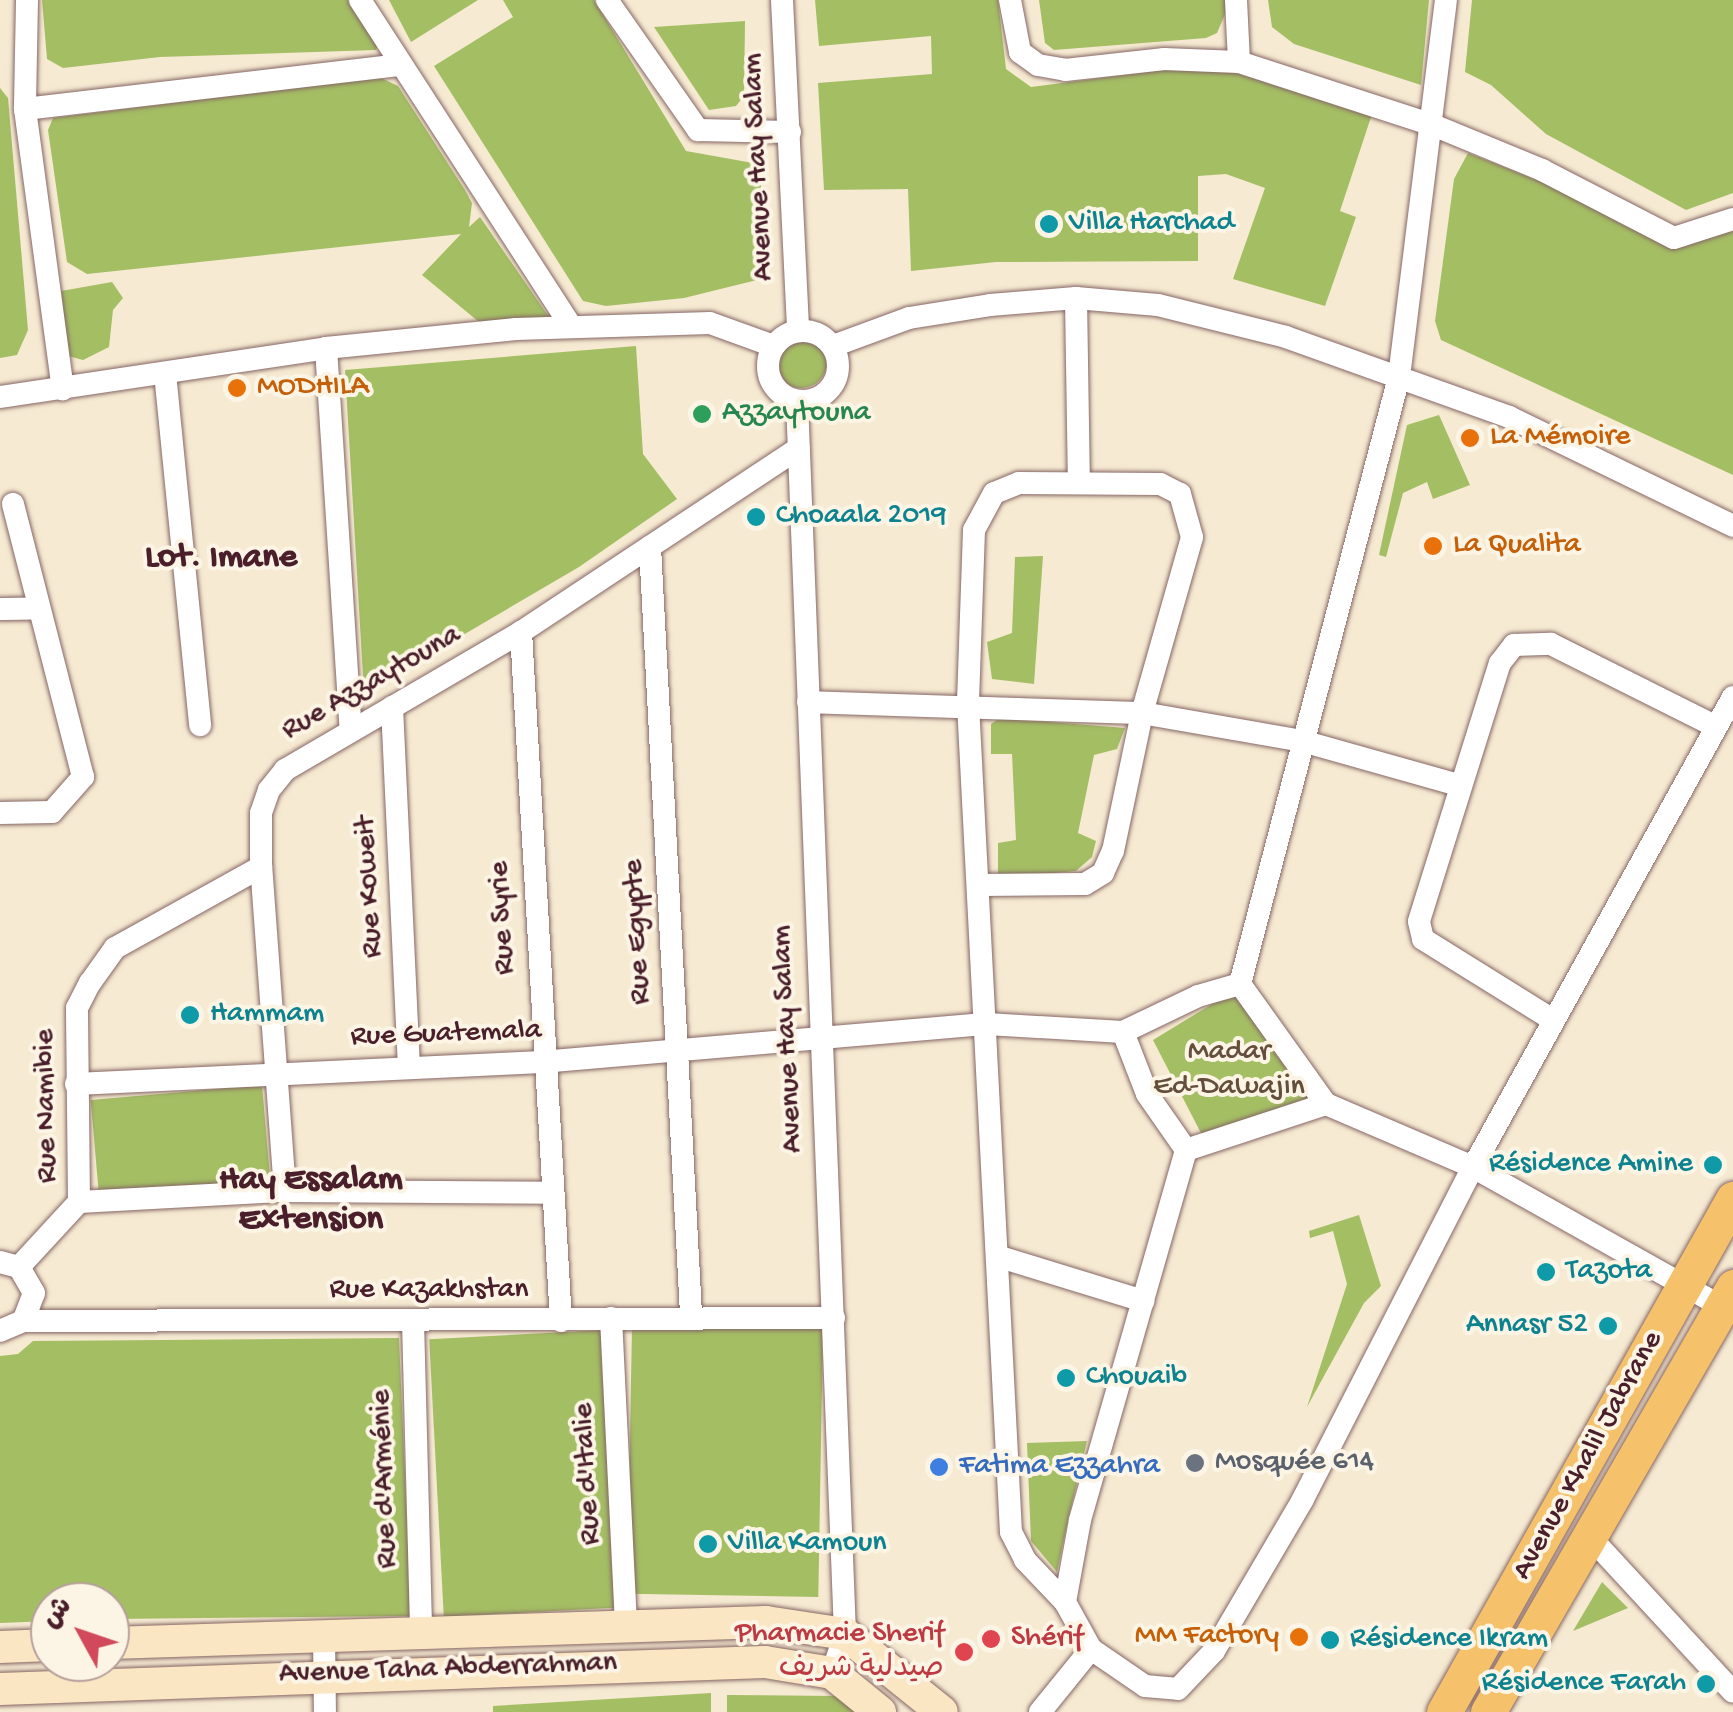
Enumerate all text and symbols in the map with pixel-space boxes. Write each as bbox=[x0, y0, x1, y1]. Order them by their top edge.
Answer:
street label: Avenue Hay Salam bbox=[736, 52, 784, 282]
place label: Villa Harchad bbox=[1069, 206, 1234, 242]
marker: Villa Harchad bbox=[1038, 213, 1060, 235]
place label: MODHILA bbox=[257, 370, 368, 406]
marker: MODHILA bbox=[226, 377, 248, 399]
place label: Azzaytouna bbox=[722, 396, 870, 432]
marker: Azzaytouna bbox=[691, 403, 713, 425]
place label: La Mémoire bbox=[1490, 420, 1631, 456]
marker: La Mémoire bbox=[1459, 427, 1481, 449]
place label: Choaala 2019 bbox=[776, 499, 947, 535]
marker: Choaala 2019 bbox=[745, 506, 767, 528]
place label: La Qualita bbox=[1453, 528, 1581, 564]
marker: La Qualita bbox=[1422, 535, 1444, 557]
district label: Lot. Imane bbox=[145, 538, 297, 580]
street label: Rue Azzaytouna bbox=[276, 618, 468, 750]
street label: Rue Koweit bbox=[349, 815, 393, 959]
street label: Rue Egypte bbox=[617, 858, 661, 1006]
street label: Rue Syrie bbox=[483, 860, 525, 976]
street label: Avenue Hay Salam bbox=[765, 924, 813, 1154]
place label: Hammam bbox=[210, 997, 324, 1033]
marker: Hammam bbox=[179, 1004, 201, 1026]
street label: Rue Guatemala bbox=[350, 1014, 542, 1056]
street label: Rue Namibie bbox=[29, 1029, 67, 1183]
park label: Madar Ed-Dawajin bbox=[1153, 1035, 1305, 1106]
place label: Résidence Amine bbox=[1489, 1147, 1693, 1183]
marker: Résidence Amine bbox=[1702, 1154, 1724, 1176]
district label: Hay Essalam Extension bbox=[219, 1160, 403, 1242]
place label: Tazota bbox=[1566, 1254, 1652, 1290]
marker: Tazota bbox=[1535, 1261, 1557, 1283]
street label: Rue Kazakhstan bbox=[329, 1273, 529, 1309]
place label: Annasr 52 bbox=[1466, 1308, 1588, 1344]
marker: Annasr 52 bbox=[1597, 1315, 1619, 1337]
street label: Avenue Khalil Jabrane bbox=[1506, 1325, 1672, 1587]
place label: Chouaib bbox=[1086, 1360, 1187, 1396]
marker: Chouaib bbox=[1055, 1367, 1077, 1389]
street label: Rue d'Arménie bbox=[365, 1389, 407, 1569]
street label: Rue d'Italie bbox=[567, 1402, 611, 1546]
place label: Mosquée 614 bbox=[1215, 1445, 1374, 1481]
place label: Fatima Ezzahra bbox=[959, 1449, 1160, 1485]
marker: Mosquée 614 bbox=[1184, 1452, 1206, 1474]
marker: Fatima Ezzahra bbox=[928, 1456, 950, 1478]
place label: Villa Kamoun bbox=[728, 1526, 887, 1562]
marker: Villa Kamoun bbox=[697, 1533, 719, 1555]
north arrow bbox=[30, 1582, 130, 1682]
text: ش bbox=[36, 1591, 81, 1636]
place label: Pharmacie Sherif صيدلية شريف bbox=[735, 1617, 944, 1688]
place label: MM Factory bbox=[1135, 1619, 1279, 1655]
place label: Shérif bbox=[1011, 1621, 1083, 1657]
place label: Résidence Ikram bbox=[1350, 1622, 1548, 1658]
marker: MM Factory bbox=[1288, 1626, 1310, 1648]
marker: Shérif bbox=[980, 1628, 1002, 1650]
marker: Résidence Ikram bbox=[1319, 1629, 1341, 1651]
marker: Pharmacie Sherif صيدلية شريف bbox=[953, 1641, 975, 1663]
street label: Avenue Taha Abderrahman bbox=[278, 1646, 618, 1694]
place label: Résidence Farah bbox=[1482, 1666, 1686, 1702]
marker: Résidence Farah bbox=[1695, 1673, 1717, 1695]

